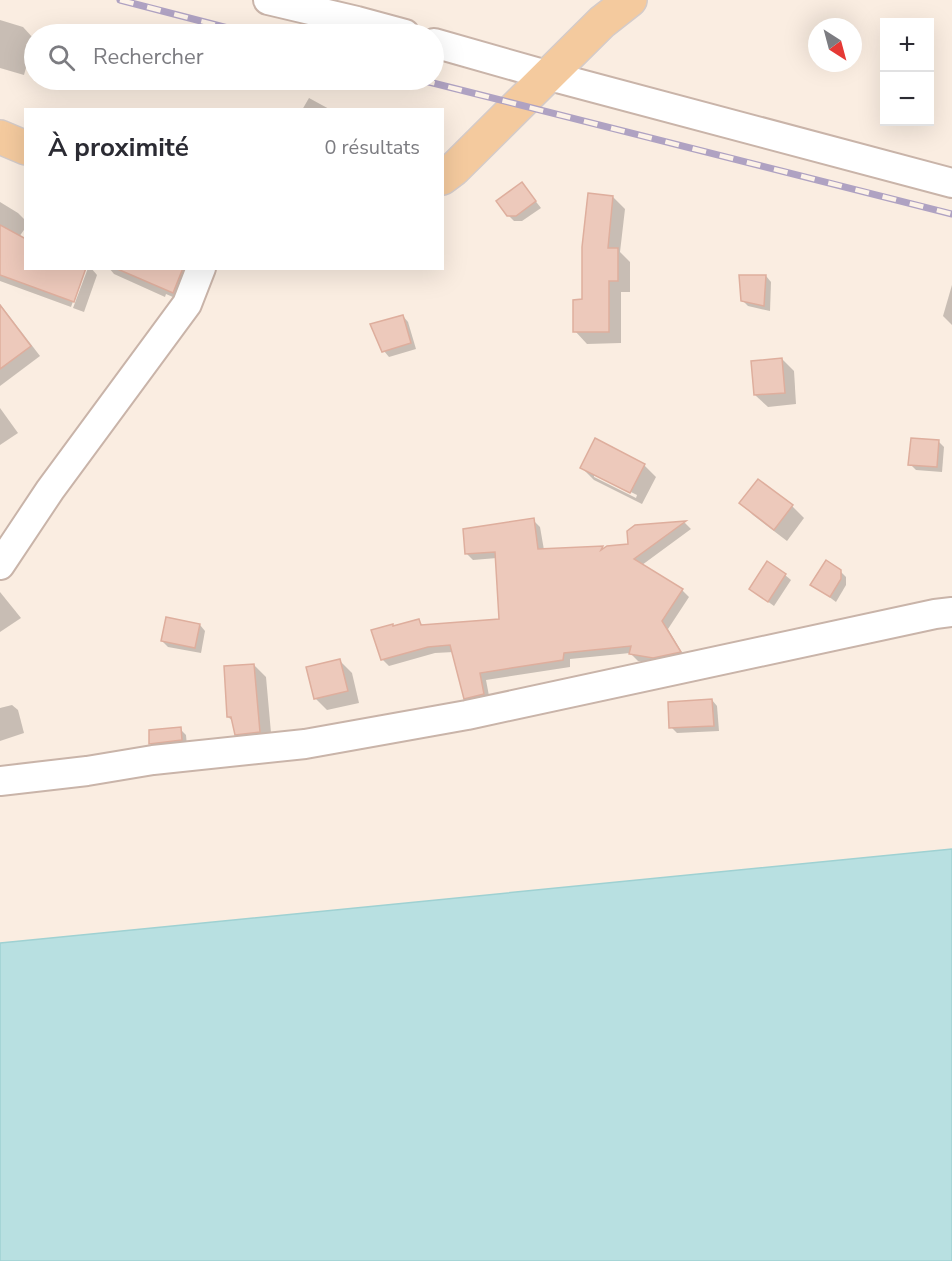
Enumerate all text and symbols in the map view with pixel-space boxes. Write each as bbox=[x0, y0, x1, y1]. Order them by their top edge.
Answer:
north arrow bbox=[808, 18, 862, 72]
map controls bbox=[880, 18, 934, 126]
button: + bbox=[880, 18, 934, 72]
search box bbox=[24, 24, 444, 90]
icon: search bbox=[45, 41, 78, 74]
text: Rechercher bbox=[93, 42, 204, 72]
button: − bbox=[880, 72, 934, 126]
text: À proximité bbox=[48, 130, 189, 165]
text: 0 résultats bbox=[324, 134, 420, 161]

